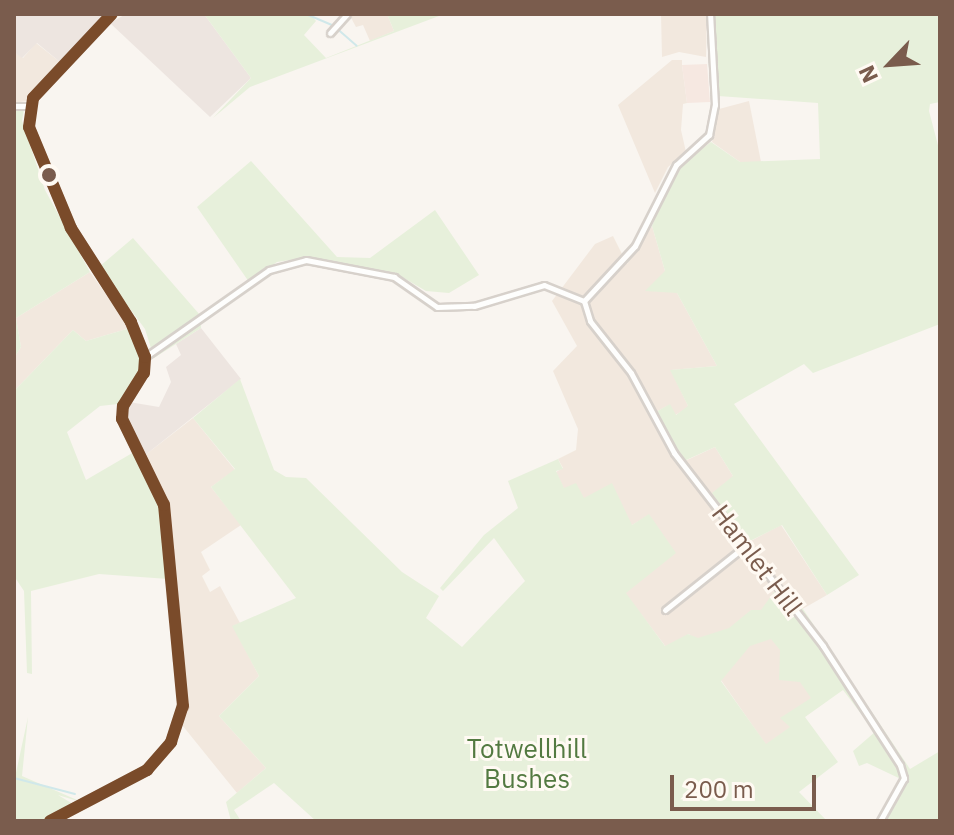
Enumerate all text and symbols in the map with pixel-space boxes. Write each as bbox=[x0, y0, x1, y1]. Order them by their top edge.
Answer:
north arrow bbox=[850, 24, 930, 104]
text: N bbox=[851, 61, 884, 88]
unlabelled marker bbox=[41, 167, 57, 183]
street label: Hamlet Hill bbox=[705, 499, 809, 621]
park label: Totwellhill Bushes bbox=[467, 733, 587, 794]
scale bar bbox=[674, 759, 820, 809]
text: 200 m bbox=[684, 773, 754, 805]

